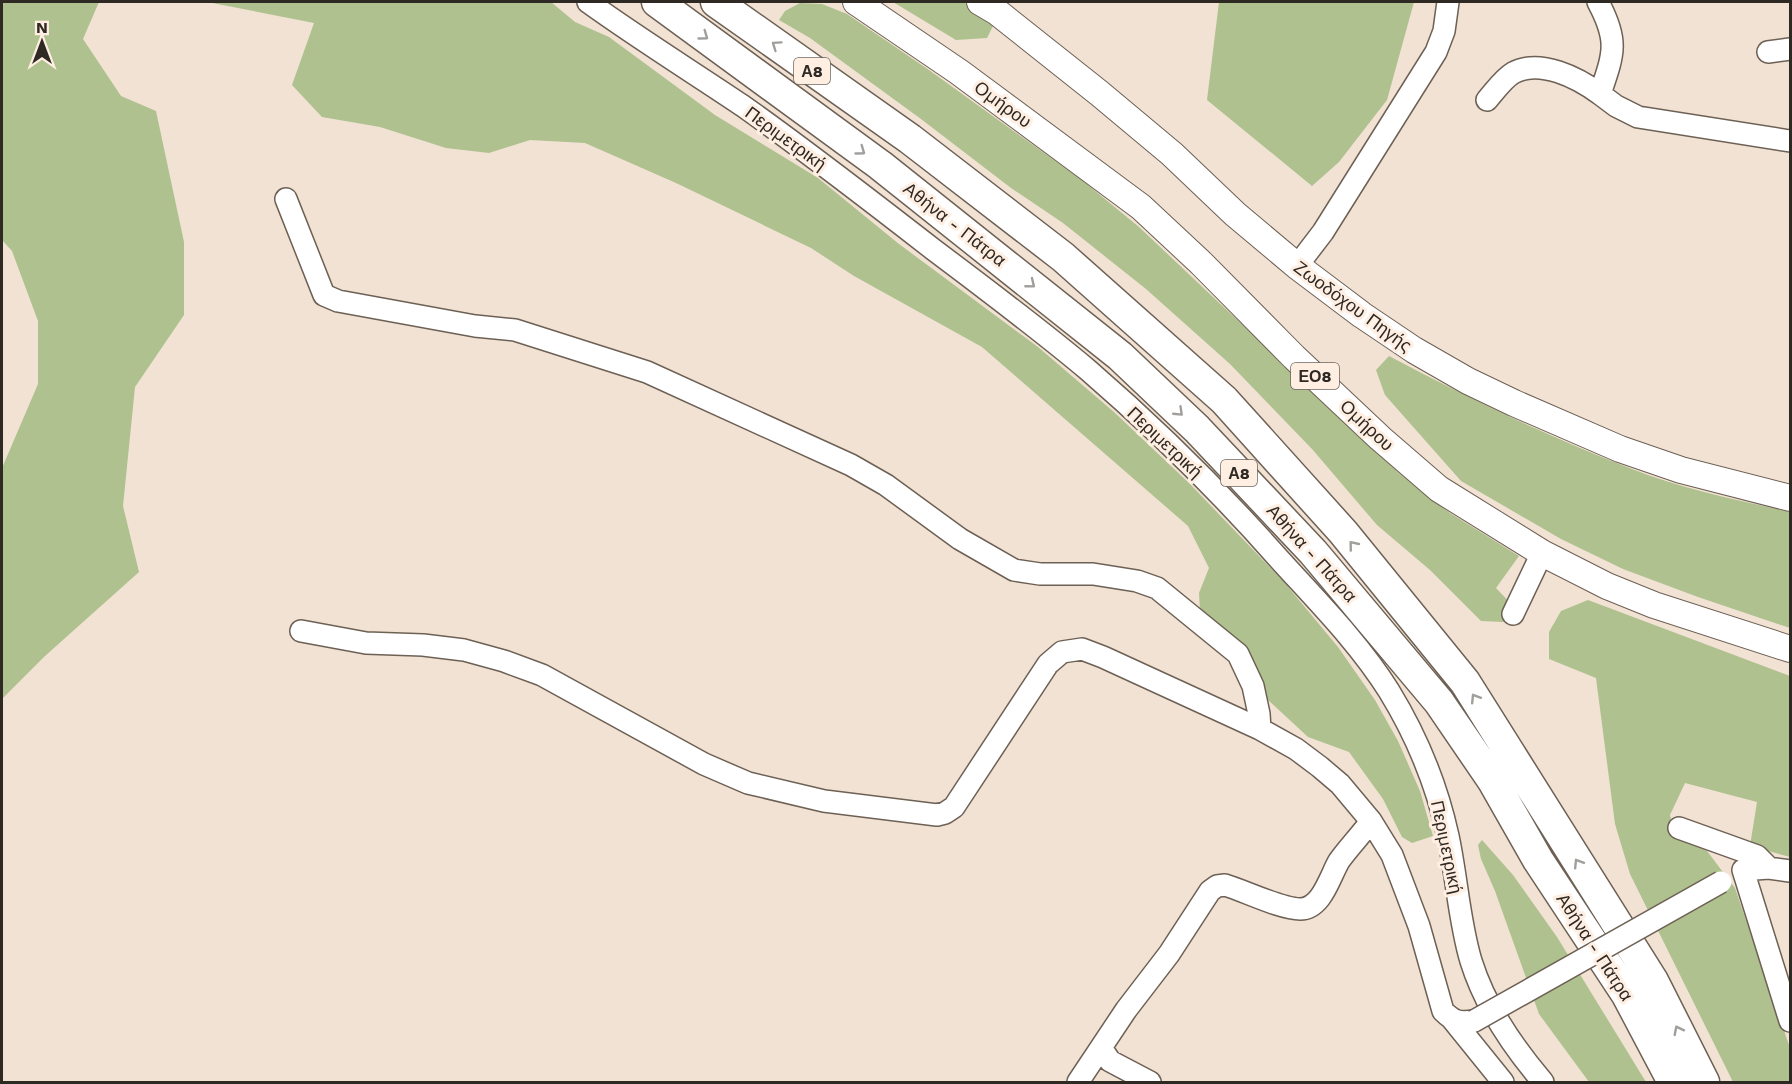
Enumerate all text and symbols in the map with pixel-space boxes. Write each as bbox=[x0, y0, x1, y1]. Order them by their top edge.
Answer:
north arrow bbox=[12, 12, 72, 72]
text: N bbox=[36, 18, 48, 37]
one-way arrow bbox=[697, 29, 708, 40]
one-way arrow bbox=[771, 41, 782, 52]
road number: Α8 bbox=[794, 58, 830, 84]
street label: Ομήρου bbox=[970, 76, 1036, 132]
street label: Περιμετρική bbox=[741, 102, 831, 174]
one-way arrow bbox=[855, 144, 866, 155]
street label: Αθήνα - Πάτρα bbox=[900, 178, 1010, 270]
street label: Ζωοδόχου Πηγής bbox=[1290, 256, 1416, 356]
one-way arrow bbox=[1025, 276, 1036, 287]
road number: ΕΟ8 bbox=[1291, 363, 1339, 389]
street label: Ομήρου bbox=[1336, 395, 1398, 455]
street label: Περιμετρική bbox=[1123, 402, 1207, 482]
one-way arrow bbox=[1171, 404, 1182, 415]
road number: Α8 bbox=[1221, 460, 1257, 486]
street label: Αθήνα - Πάτρα bbox=[1263, 500, 1361, 606]
one-way arrow bbox=[1350, 541, 1361, 552]
one-way arrow bbox=[1470, 694, 1482, 704]
street label: Περιμετρική bbox=[1427, 798, 1467, 896]
one-way arrow bbox=[1573, 859, 1585, 869]
street label: Αθήνα - Πάτρα bbox=[1552, 889, 1638, 1005]
one-way arrow bbox=[1673, 1026, 1685, 1037]

